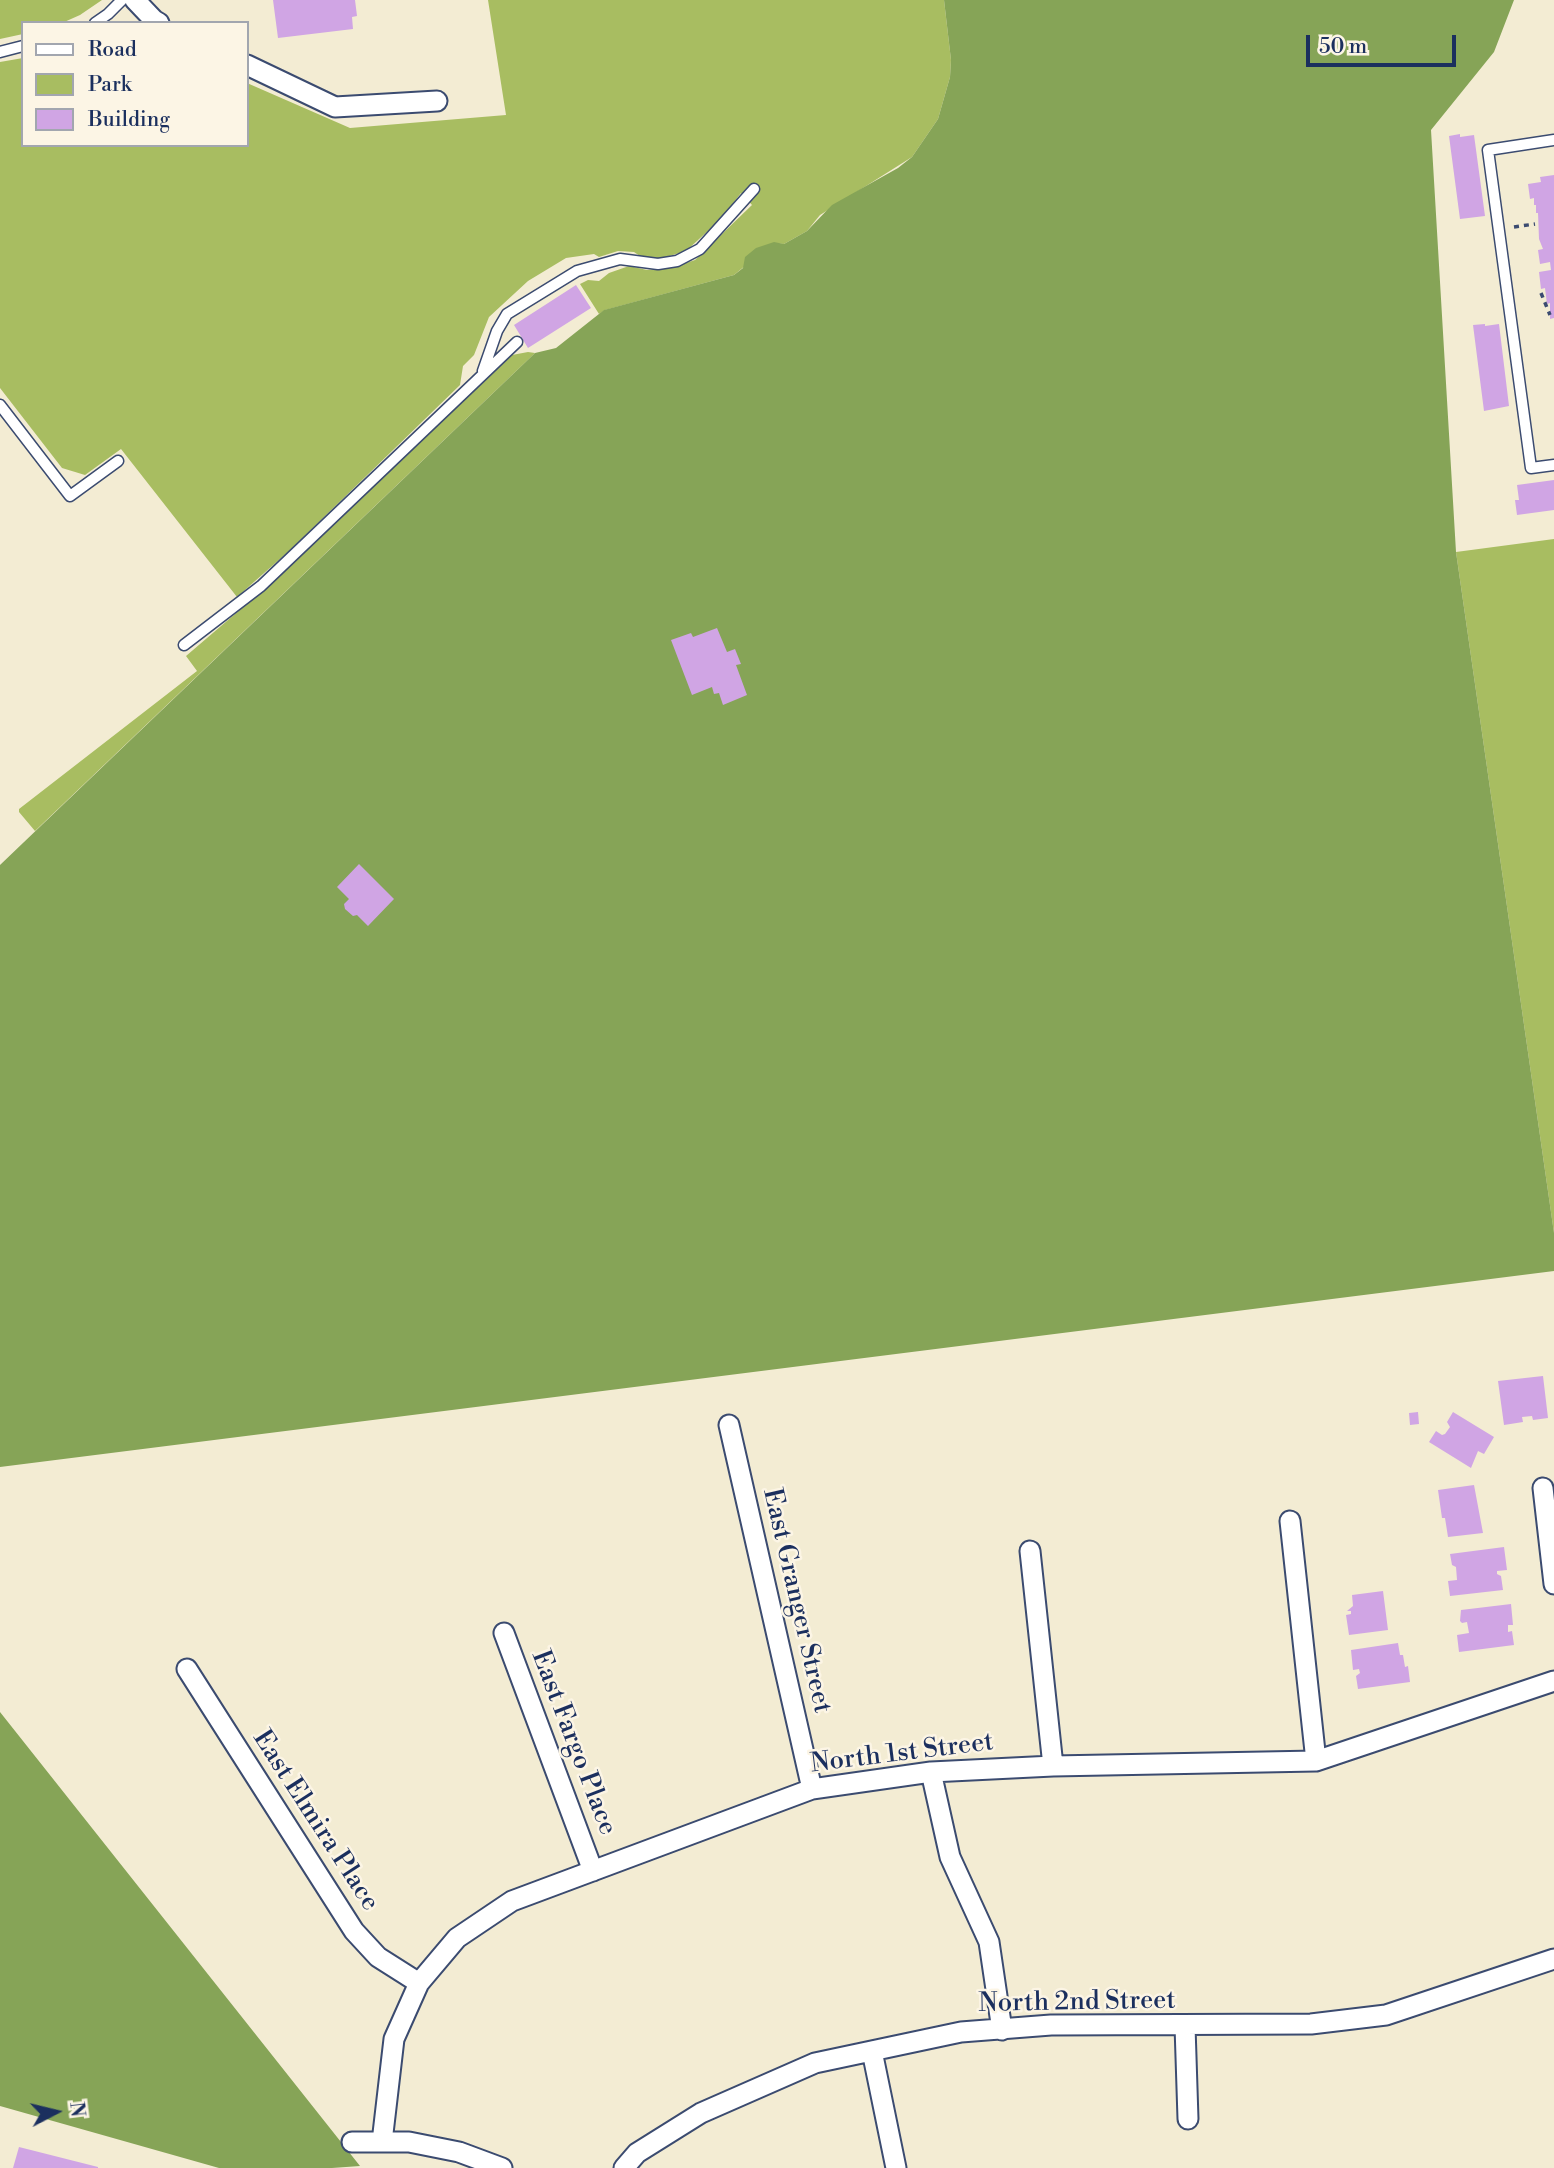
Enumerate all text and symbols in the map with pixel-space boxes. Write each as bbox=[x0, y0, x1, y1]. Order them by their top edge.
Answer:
legend bbox=[21, 21, 248, 147]
scale bar bbox=[1309, 21, 1460, 65]
text: 50 m bbox=[1319, 34, 1367, 60]
text: Road bbox=[88, 37, 137, 63]
text: Park bbox=[88, 72, 132, 98]
text: Building bbox=[88, 107, 170, 133]
street label: East Granger Street bbox=[755, 1486, 837, 1716]
street label: East Fargo Place bbox=[523, 1646, 623, 1840]
street label: East Elmira Place bbox=[245, 1725, 385, 1917]
street label: North 1st Street bbox=[809, 1727, 995, 1781]
street label: North 2nd Street bbox=[978, 1986, 1176, 2020]
north arrow bbox=[21, 2077, 91, 2147]
text: N bbox=[64, 2101, 90, 2118]

